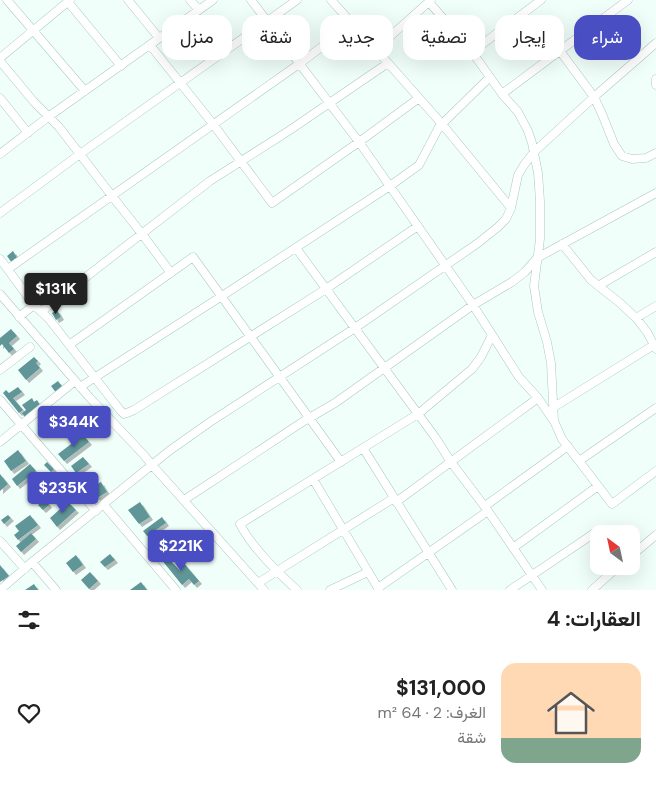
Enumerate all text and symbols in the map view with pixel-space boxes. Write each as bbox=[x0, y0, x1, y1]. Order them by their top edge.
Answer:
chip: منزل bbox=[162, 15, 232, 60]
chip: شقة bbox=[242, 15, 310, 60]
chip: جديد bbox=[320, 15, 393, 60]
chip: تصفية bbox=[403, 15, 485, 60]
chip: إيجار bbox=[495, 15, 564, 60]
chip: شراء bbox=[574, 15, 641, 60]
pin: $131K bbox=[21, 272, 91, 315]
text: $131K bbox=[35, 278, 77, 299]
pin: $344K bbox=[39, 406, 109, 448]
text: $344K bbox=[49, 411, 99, 432]
pin: $235K bbox=[28, 472, 98, 514]
text: $235K bbox=[39, 477, 87, 498]
north arrow bbox=[590, 525, 640, 575]
map controls bbox=[590, 525, 640, 575]
pin: $221K bbox=[146, 530, 216, 572]
text: $221K bbox=[159, 535, 203, 556]
text: العقارات: 4 bbox=[547, 605, 641, 633]
icon: filters bbox=[15, 606, 43, 634]
text: $131,000 bbox=[396, 674, 486, 702]
icon: home bbox=[541, 683, 601, 743]
icon: heart bbox=[15, 699, 43, 727]
text: الغرف: 2 · 64 m² bbox=[378, 702, 486, 723]
text: شقة bbox=[457, 727, 486, 748]

